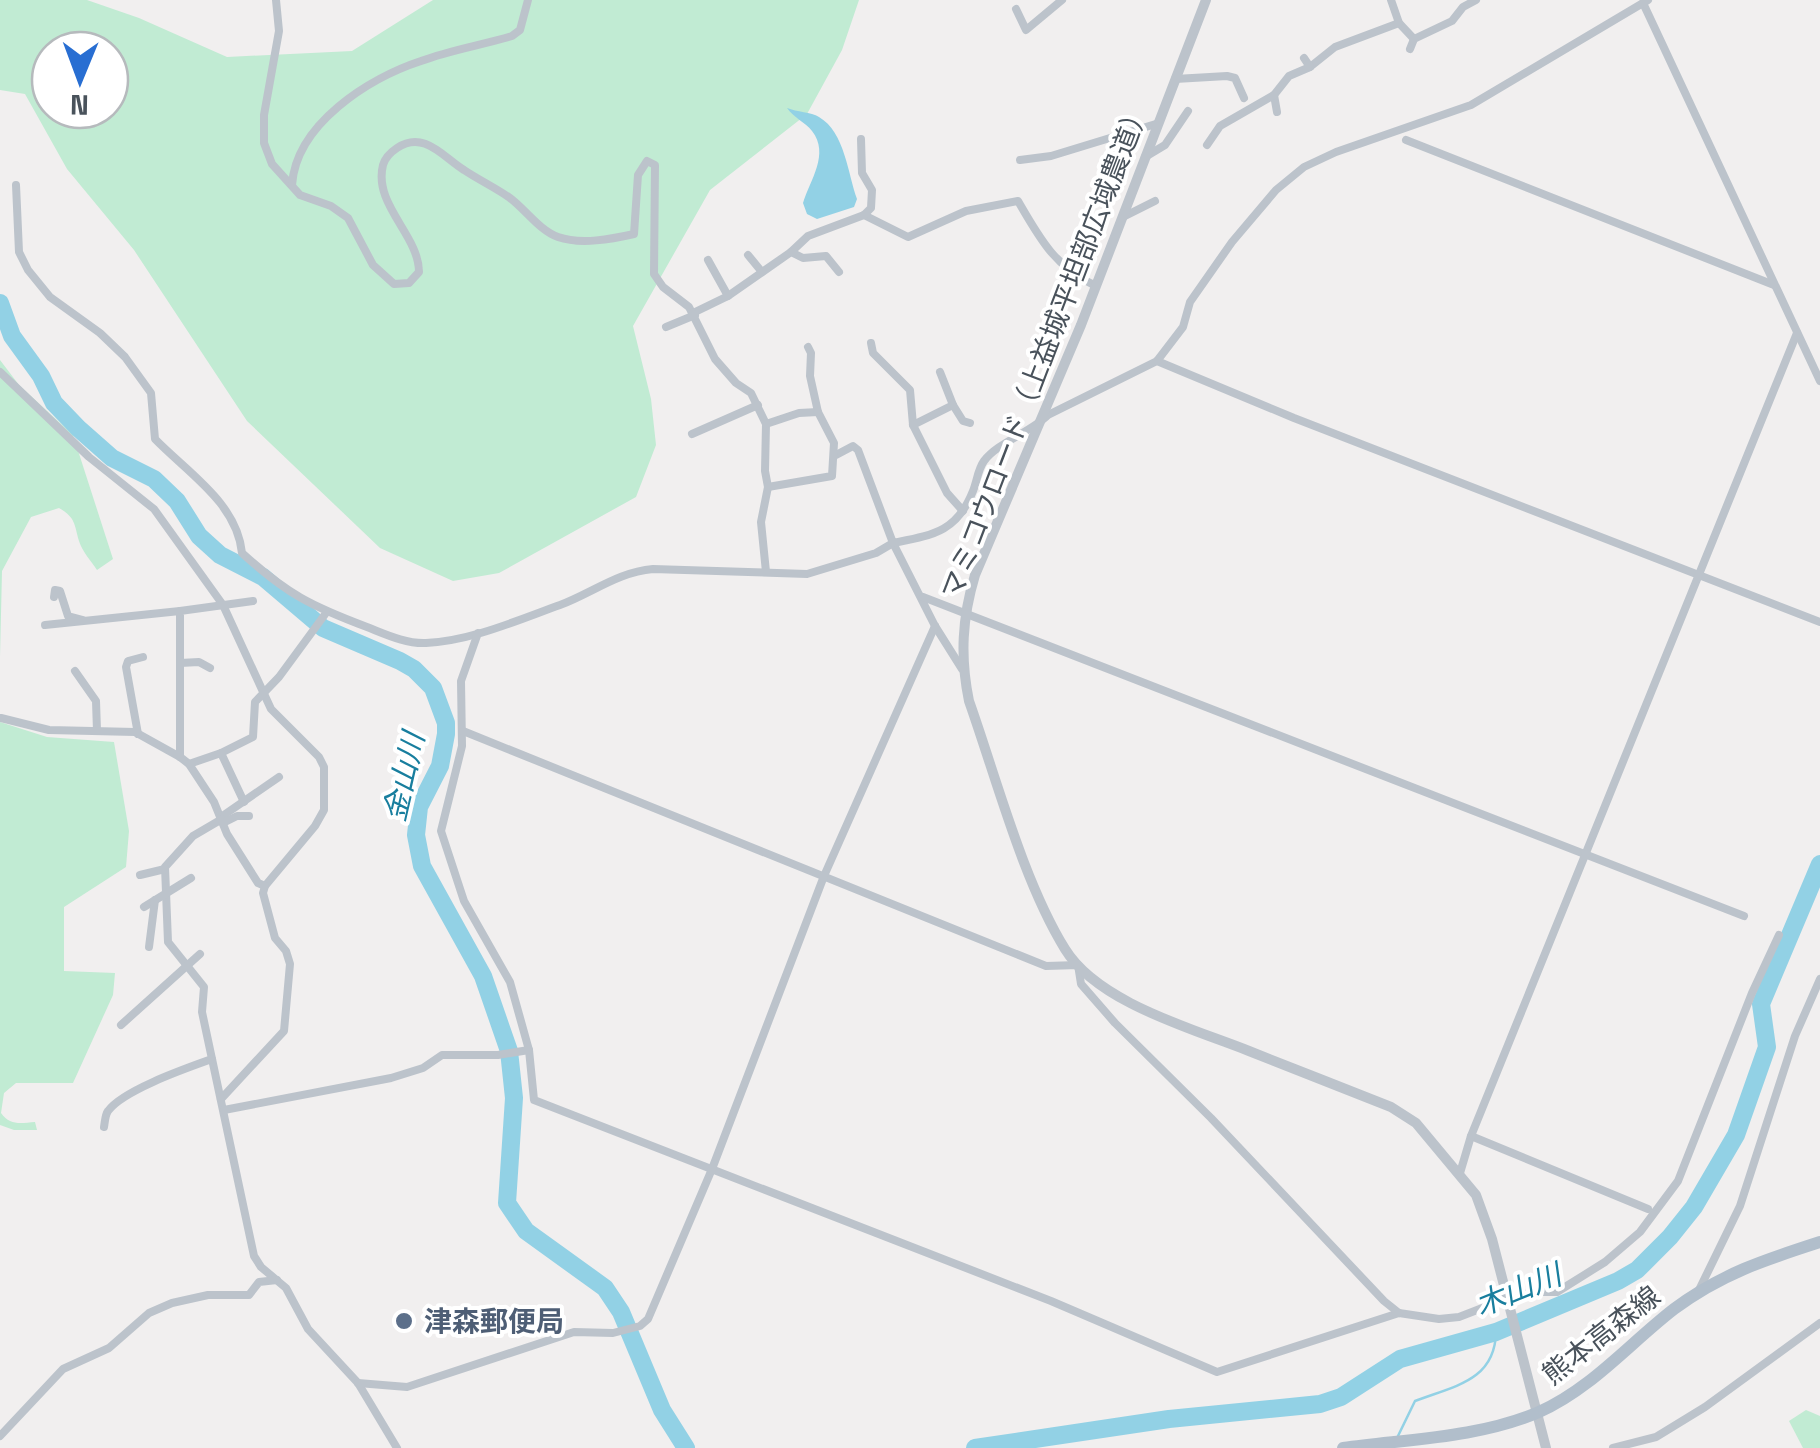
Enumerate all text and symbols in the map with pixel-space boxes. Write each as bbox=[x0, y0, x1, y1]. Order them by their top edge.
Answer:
north arrow bbox=[30, 30, 130, 130]
text: N bbox=[70, 87, 89, 123]
street label: マミコウロード（上益城平坦部広域農道） bbox=[933, 96, 1157, 604]
water label: 金山川 bbox=[375, 726, 434, 825]
water label: 木山川 bbox=[1469, 1254, 1570, 1325]
street label: 熊本高森線 bbox=[1535, 1278, 1667, 1392]
place label: 津森郵便局 bbox=[424, 1303, 564, 1339]
marker: 津森郵便局 bbox=[393, 1310, 415, 1332]

